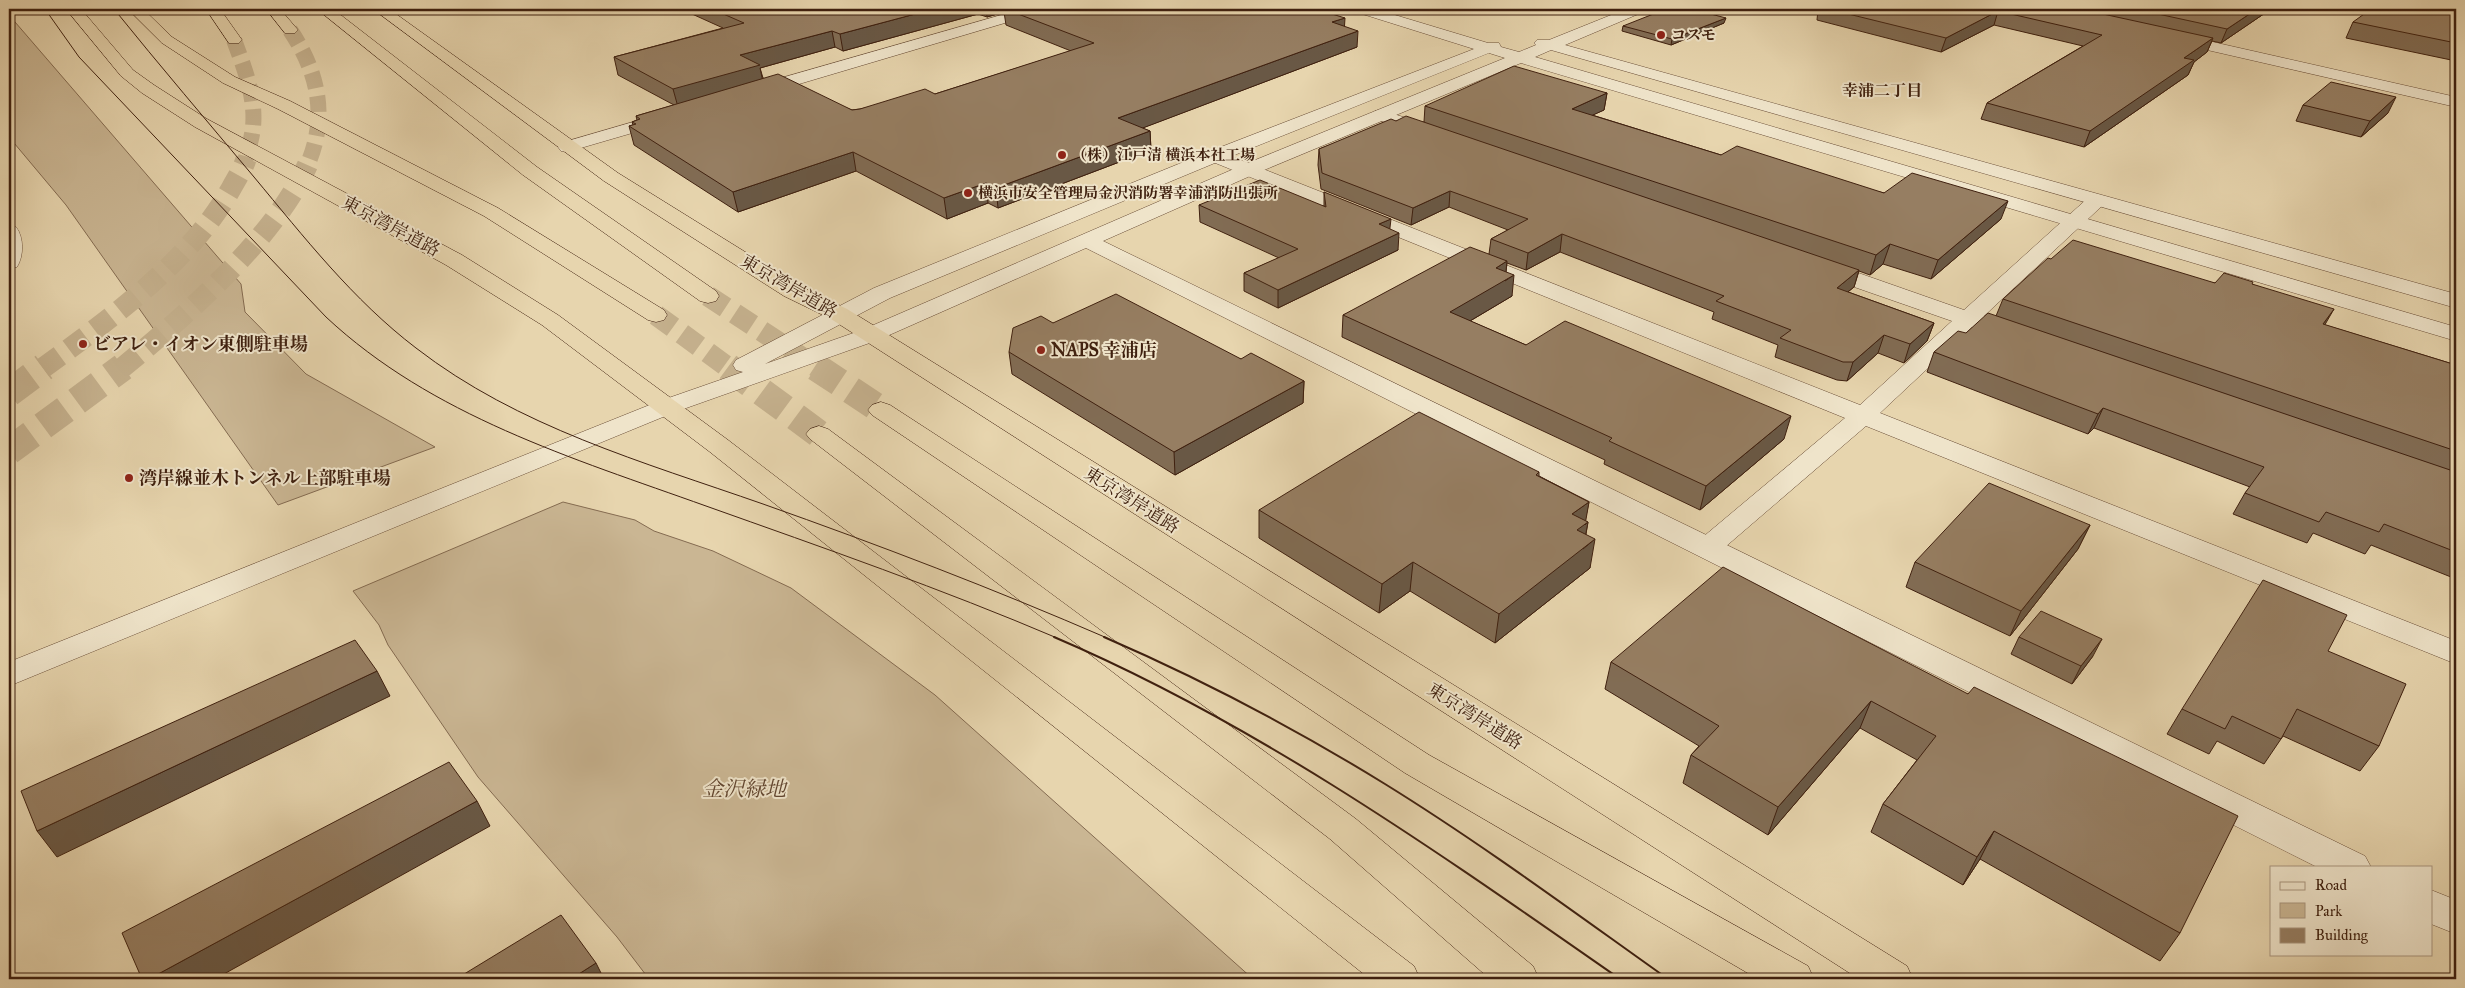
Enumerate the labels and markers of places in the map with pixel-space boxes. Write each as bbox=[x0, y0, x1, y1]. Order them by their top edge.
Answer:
place label: コスモ bbox=[1671, 26, 1716, 44]
marker: コスモ bbox=[1655, 29, 1667, 41]
place label: （株）江戸清 横浜本社工場 bbox=[1072, 146, 1255, 164]
marker: （株）江戸清 横浜本社工場 bbox=[1056, 149, 1068, 161]
place label: 横浜市安全管理局金沢消防署幸浦消防出張所 bbox=[978, 184, 1278, 202]
marker: 横浜市安全管理局金沢消防署幸浦消防出張所 bbox=[962, 187, 974, 199]
place label: ビアレ・イオン東側駐車場 bbox=[93, 333, 308, 355]
marker: ビアレ・イオン東側駐車場 bbox=[77, 338, 89, 350]
place label: NAPS 幸浦店 bbox=[1051, 339, 1157, 361]
marker: NAPS 幸浦店 bbox=[1035, 344, 1047, 356]
place label: 湾岸線並木トンネル上部駐車場 bbox=[139, 467, 390, 489]
marker: 湾岸線並木トンネル上部駐車場 bbox=[123, 472, 135, 484]

